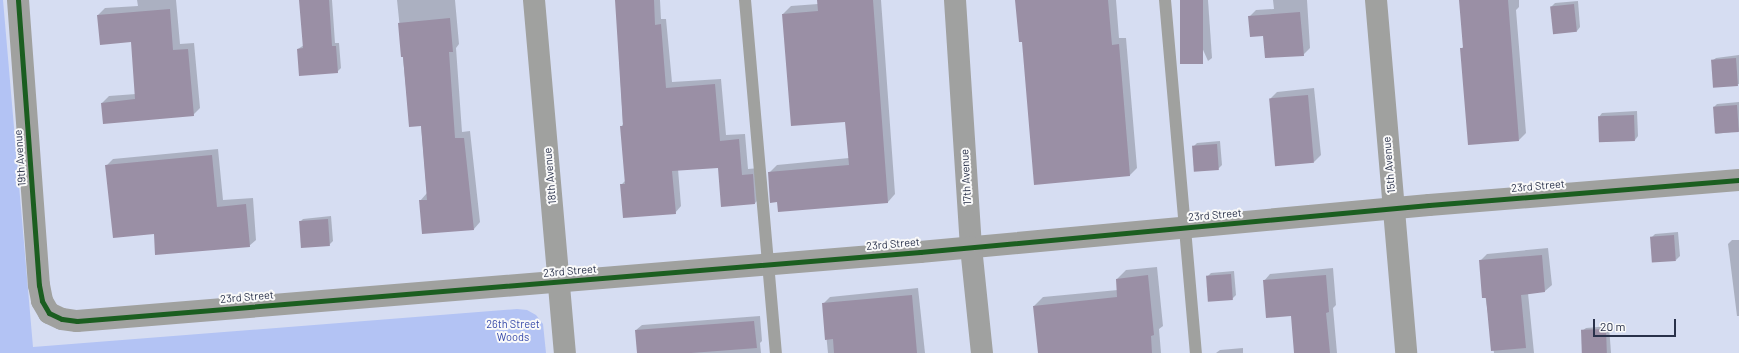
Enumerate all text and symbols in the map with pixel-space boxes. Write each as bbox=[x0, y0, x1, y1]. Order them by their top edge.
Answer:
street label: 19th Avenue bbox=[11, 129, 29, 187]
street label: 15th Avenue bbox=[1380, 136, 1398, 194]
street label: 18th Avenue bbox=[541, 147, 559, 205]
street label: 17th Avenue bbox=[958, 149, 974, 205]
street label: 23rd Street bbox=[1511, 177, 1565, 195]
street label: 23rd Street bbox=[1188, 206, 1242, 224]
street label: 23rd Street bbox=[866, 235, 920, 253]
street label: 23rd Street bbox=[543, 262, 597, 280]
street label: 23rd Street bbox=[220, 288, 274, 306]
scale bar bbox=[1595, 311, 1678, 337]
park label: 26th Street Woods bbox=[486, 318, 540, 344]
text: 20 m bbox=[1600, 319, 1626, 333]

